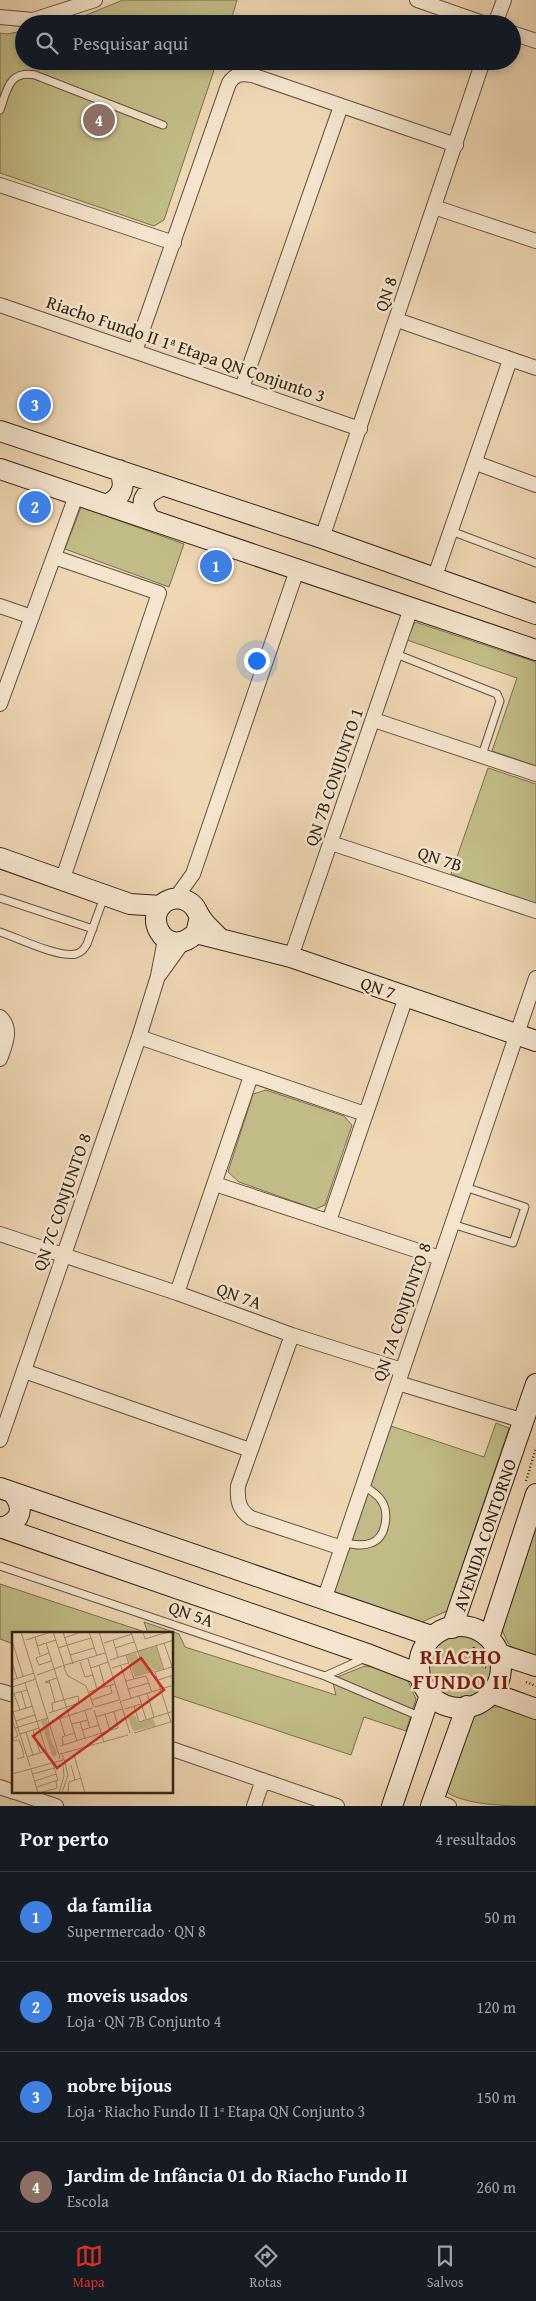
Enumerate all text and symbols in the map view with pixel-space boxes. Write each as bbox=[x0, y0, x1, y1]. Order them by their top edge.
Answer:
search box bbox=[15, 15, 521, 70]
icon: search bbox=[33, 29, 61, 57]
text: Pesquisar aqui bbox=[73, 29, 188, 57]
pin: 4 bbox=[83, 101, 115, 139]
street label: QN 8 bbox=[367, 273, 404, 315]
street label: Riacho Fundo II 1ª Etapa QN Conjunto 3 bbox=[43, 288, 329, 409]
pin: 3 bbox=[19, 386, 51, 424]
pin: 2 bbox=[19, 488, 51, 526]
pin: 1 bbox=[200, 547, 232, 585]
your location bbox=[244, 648, 270, 674]
street label: QN 7B CONJUNTO 1 bbox=[297, 704, 370, 850]
street label: QN 7B bbox=[414, 839, 466, 878]
street label: QN 7 bbox=[357, 969, 399, 1006]
street label: QN 7C CONJUNTO 8 bbox=[25, 1129, 98, 1275]
street label: QN 7A CONJUNTO 8 bbox=[365, 1239, 438, 1385]
street label: QN 7A bbox=[213, 1275, 266, 1316]
street label: AVENIDA CONTORNO bbox=[446, 1455, 523, 1615]
street label: QN 5A bbox=[165, 1593, 218, 1634]
inset map bbox=[12, 1632, 174, 1794]
district label: RIACHO FUNDO II bbox=[413, 1640, 509, 1697]
text: Por perto bbox=[20, 1823, 109, 1854]
text: 4 resultados bbox=[435, 1827, 516, 1851]
text: da familia bbox=[67, 1891, 152, 1919]
text: 1 bbox=[32, 1905, 40, 1929]
text: 50 m bbox=[484, 1905, 516, 1929]
text: Supermercado · QN 8 bbox=[67, 1919, 206, 1943]
text: moveis usados bbox=[67, 1981, 188, 2009]
text: 2 bbox=[32, 1995, 40, 2019]
text: 120 m bbox=[476, 1995, 516, 2019]
text: Loja · QN 7B Conjunto 4 bbox=[67, 2009, 221, 2033]
text: nobre bijous bbox=[67, 2071, 172, 2099]
text: 3 bbox=[32, 2085, 40, 2109]
text: 150 m bbox=[476, 2085, 516, 2109]
text: Loja · Riacho Fundo II 1ª Etapa QN Conjunto 3 bbox=[67, 2099, 365, 2123]
text: Jardim de Infância 01 do Riacho Fundo II bbox=[67, 2161, 408, 2189]
text: 4 bbox=[32, 2175, 40, 2199]
text: 260 m bbox=[476, 2175, 516, 2199]
text: Escola bbox=[67, 2189, 109, 2213]
tab: Mapa bbox=[72, 2242, 105, 2292]
tab: Rotas bbox=[250, 2242, 282, 2292]
tab: Salvos bbox=[427, 2242, 464, 2292]

